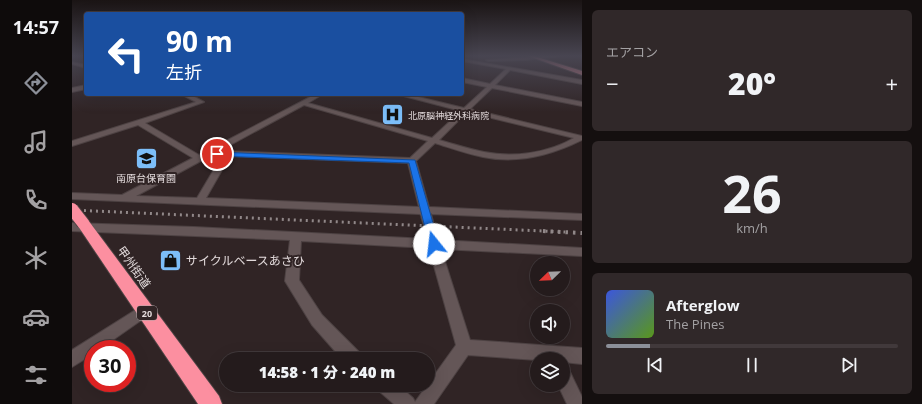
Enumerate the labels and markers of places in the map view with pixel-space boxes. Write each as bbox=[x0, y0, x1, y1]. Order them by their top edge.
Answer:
hospital icon: 北原脳神経外科病院 bbox=[379, 102, 405, 128]
place label: 北原脳神経外科病院 bbox=[408, 109, 489, 122]
pin bbox=[200, 137, 234, 171]
school or university icon: 南原台保育園 bbox=[133, 145, 159, 171]
place label: 南原台保育園 bbox=[116, 171, 176, 185]
shop icon: サイクルベースあさひ bbox=[158, 247, 184, 273]
place label: サイクルベースあさひ bbox=[186, 252, 305, 269]

